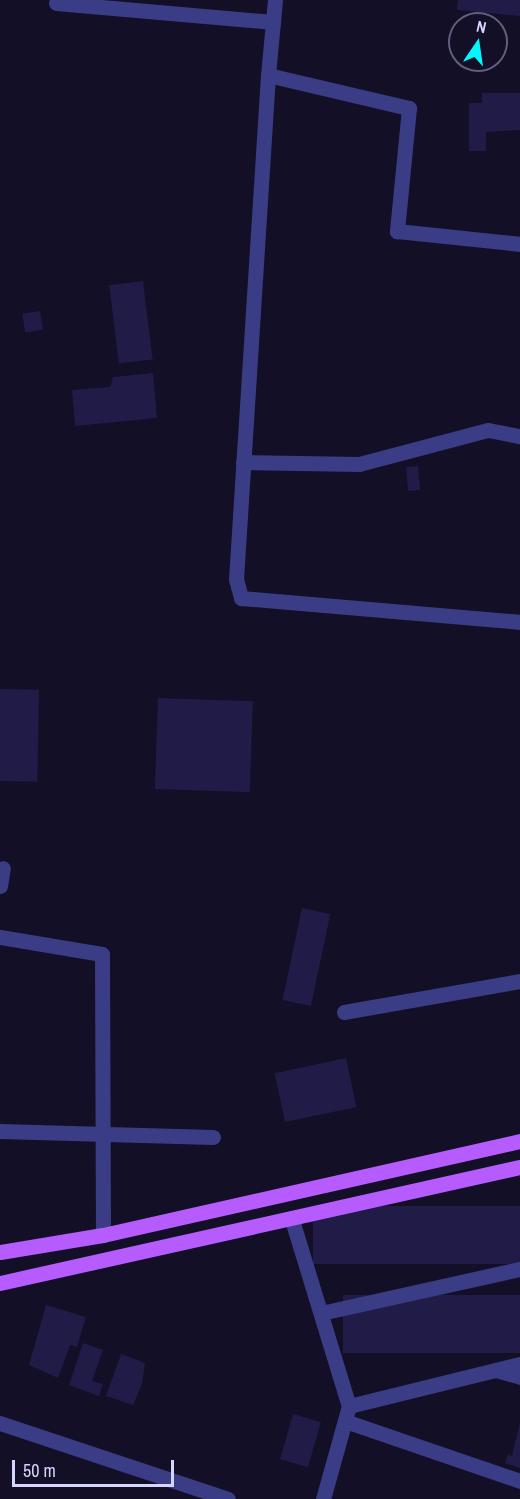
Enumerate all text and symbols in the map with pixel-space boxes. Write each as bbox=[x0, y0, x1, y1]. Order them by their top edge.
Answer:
north arrow bbox=[448, 12, 508, 72]
text: N bbox=[474, 15, 489, 38]
scale bar bbox=[15, 1448, 177, 1486]
text: 50 m bbox=[23, 1458, 56, 1483]

